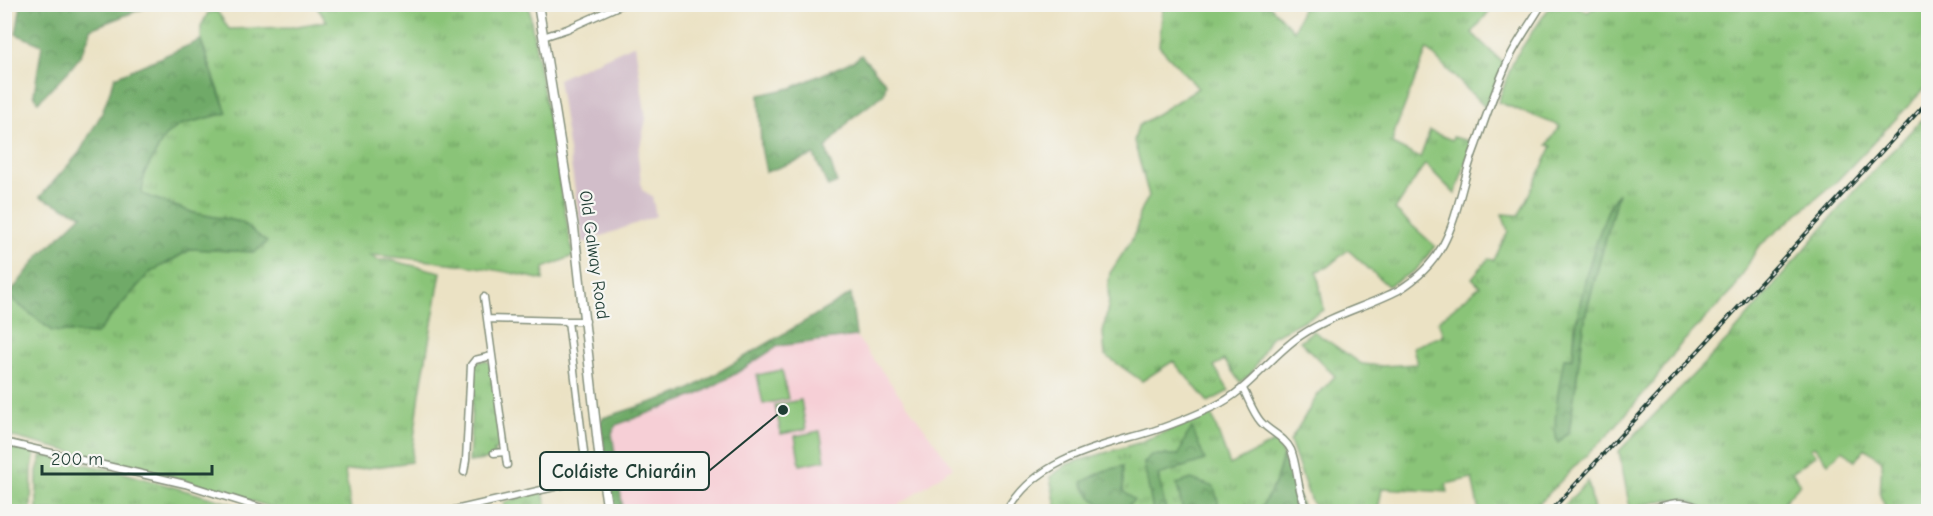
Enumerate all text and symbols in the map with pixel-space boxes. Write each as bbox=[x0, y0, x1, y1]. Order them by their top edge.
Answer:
street label: Old Galway Road bbox=[575, 189, 613, 321]
scale bar bbox=[42, 438, 212, 476]
text: 200 m bbox=[51, 449, 103, 470]
callout: Coláiste Chiaráin bbox=[540, 452, 709, 490]
text: Coláiste Chiaráin bbox=[552, 460, 696, 483]

